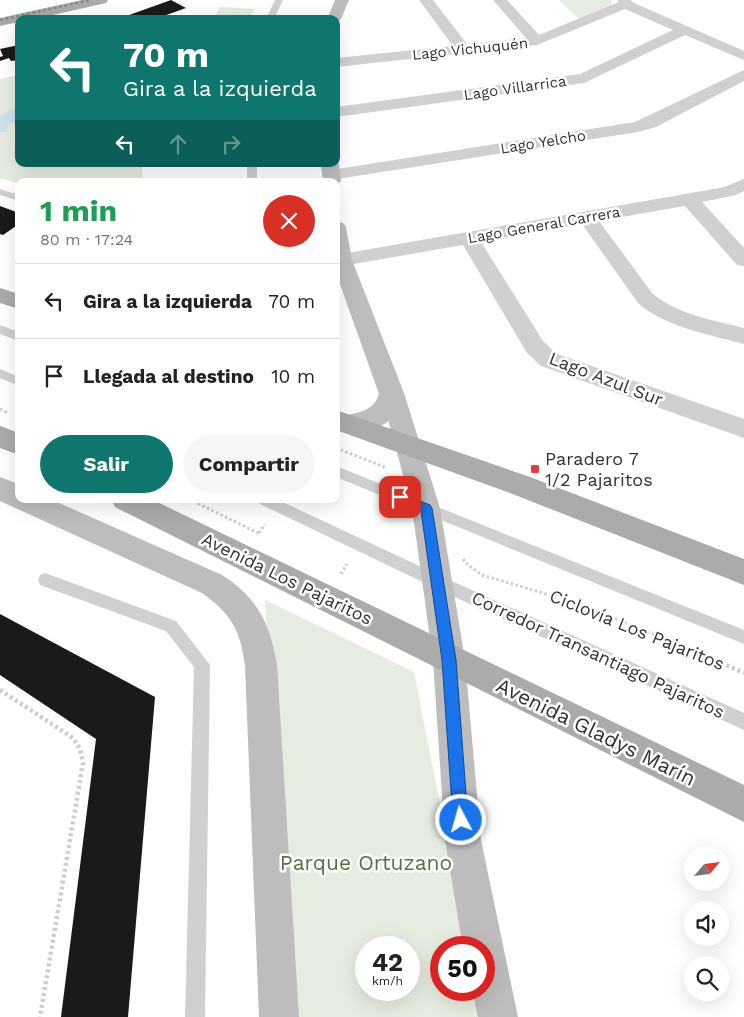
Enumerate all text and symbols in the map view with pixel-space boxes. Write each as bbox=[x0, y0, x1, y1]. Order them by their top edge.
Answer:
text: 70 m bbox=[123, 34, 209, 76]
street label: Lago Vichuquén bbox=[411, 34, 529, 64]
icon: left bbox=[40, 35, 105, 100]
street label: Lago Villarrica bbox=[462, 72, 568, 104]
text: Gira a la izquierda bbox=[123, 76, 317, 101]
street label: Lago Yelcho bbox=[499, 126, 587, 158]
icon: left bbox=[111, 130, 139, 158]
icon: ahead bbox=[164, 130, 192, 158]
icon: right bbox=[217, 130, 245, 158]
text: 1 min bbox=[40, 193, 117, 228]
button: close bbox=[263, 195, 315, 247]
street label: Lago General Carrera bbox=[466, 203, 622, 247]
text: 80 m · 17:24 bbox=[40, 230, 133, 249]
icon: left bbox=[40, 287, 68, 315]
text: Gira a la izquierda bbox=[83, 290, 252, 313]
text: 70 m bbox=[268, 290, 315, 313]
street label: Lago Azul Sur bbox=[546, 347, 666, 410]
icon: arrive bbox=[40, 362, 68, 390]
text: Llegada al destino bbox=[83, 365, 254, 388]
text: 10 m bbox=[271, 365, 315, 388]
button: Salir bbox=[40, 435, 173, 493]
button: Compartir bbox=[183, 435, 315, 493]
place label: Paradero 7 1/2 Pajaritos bbox=[545, 448, 653, 490]
marker: Paradero 7 1/2 Pajaritos bbox=[529, 463, 541, 475]
pin bbox=[379, 476, 421, 518]
icon: arrive bbox=[386, 483, 414, 511]
street label: Avenida Los Pajaritos bbox=[198, 528, 376, 629]
street label: Ciclovía Los Pajaritos bbox=[547, 585, 728, 674]
street label: Corredor Transantiago Pajaritos bbox=[468, 587, 728, 722]
street label: Avenida Gladys Marín bbox=[492, 672, 700, 791]
position arrow bbox=[434, 793, 486, 845]
north arrow bbox=[684, 846, 729, 891]
map controls bbox=[684, 846, 729, 1001]
park label: Parque Ortuzano bbox=[280, 850, 452, 875]
button: sound bbox=[684, 901, 729, 946]
speed limit sign: 50 bbox=[430, 936, 495, 1001]
text: 42 bbox=[372, 948, 403, 977]
button: search bbox=[684, 956, 729, 1001]
text: km/h bbox=[372, 974, 403, 988]

